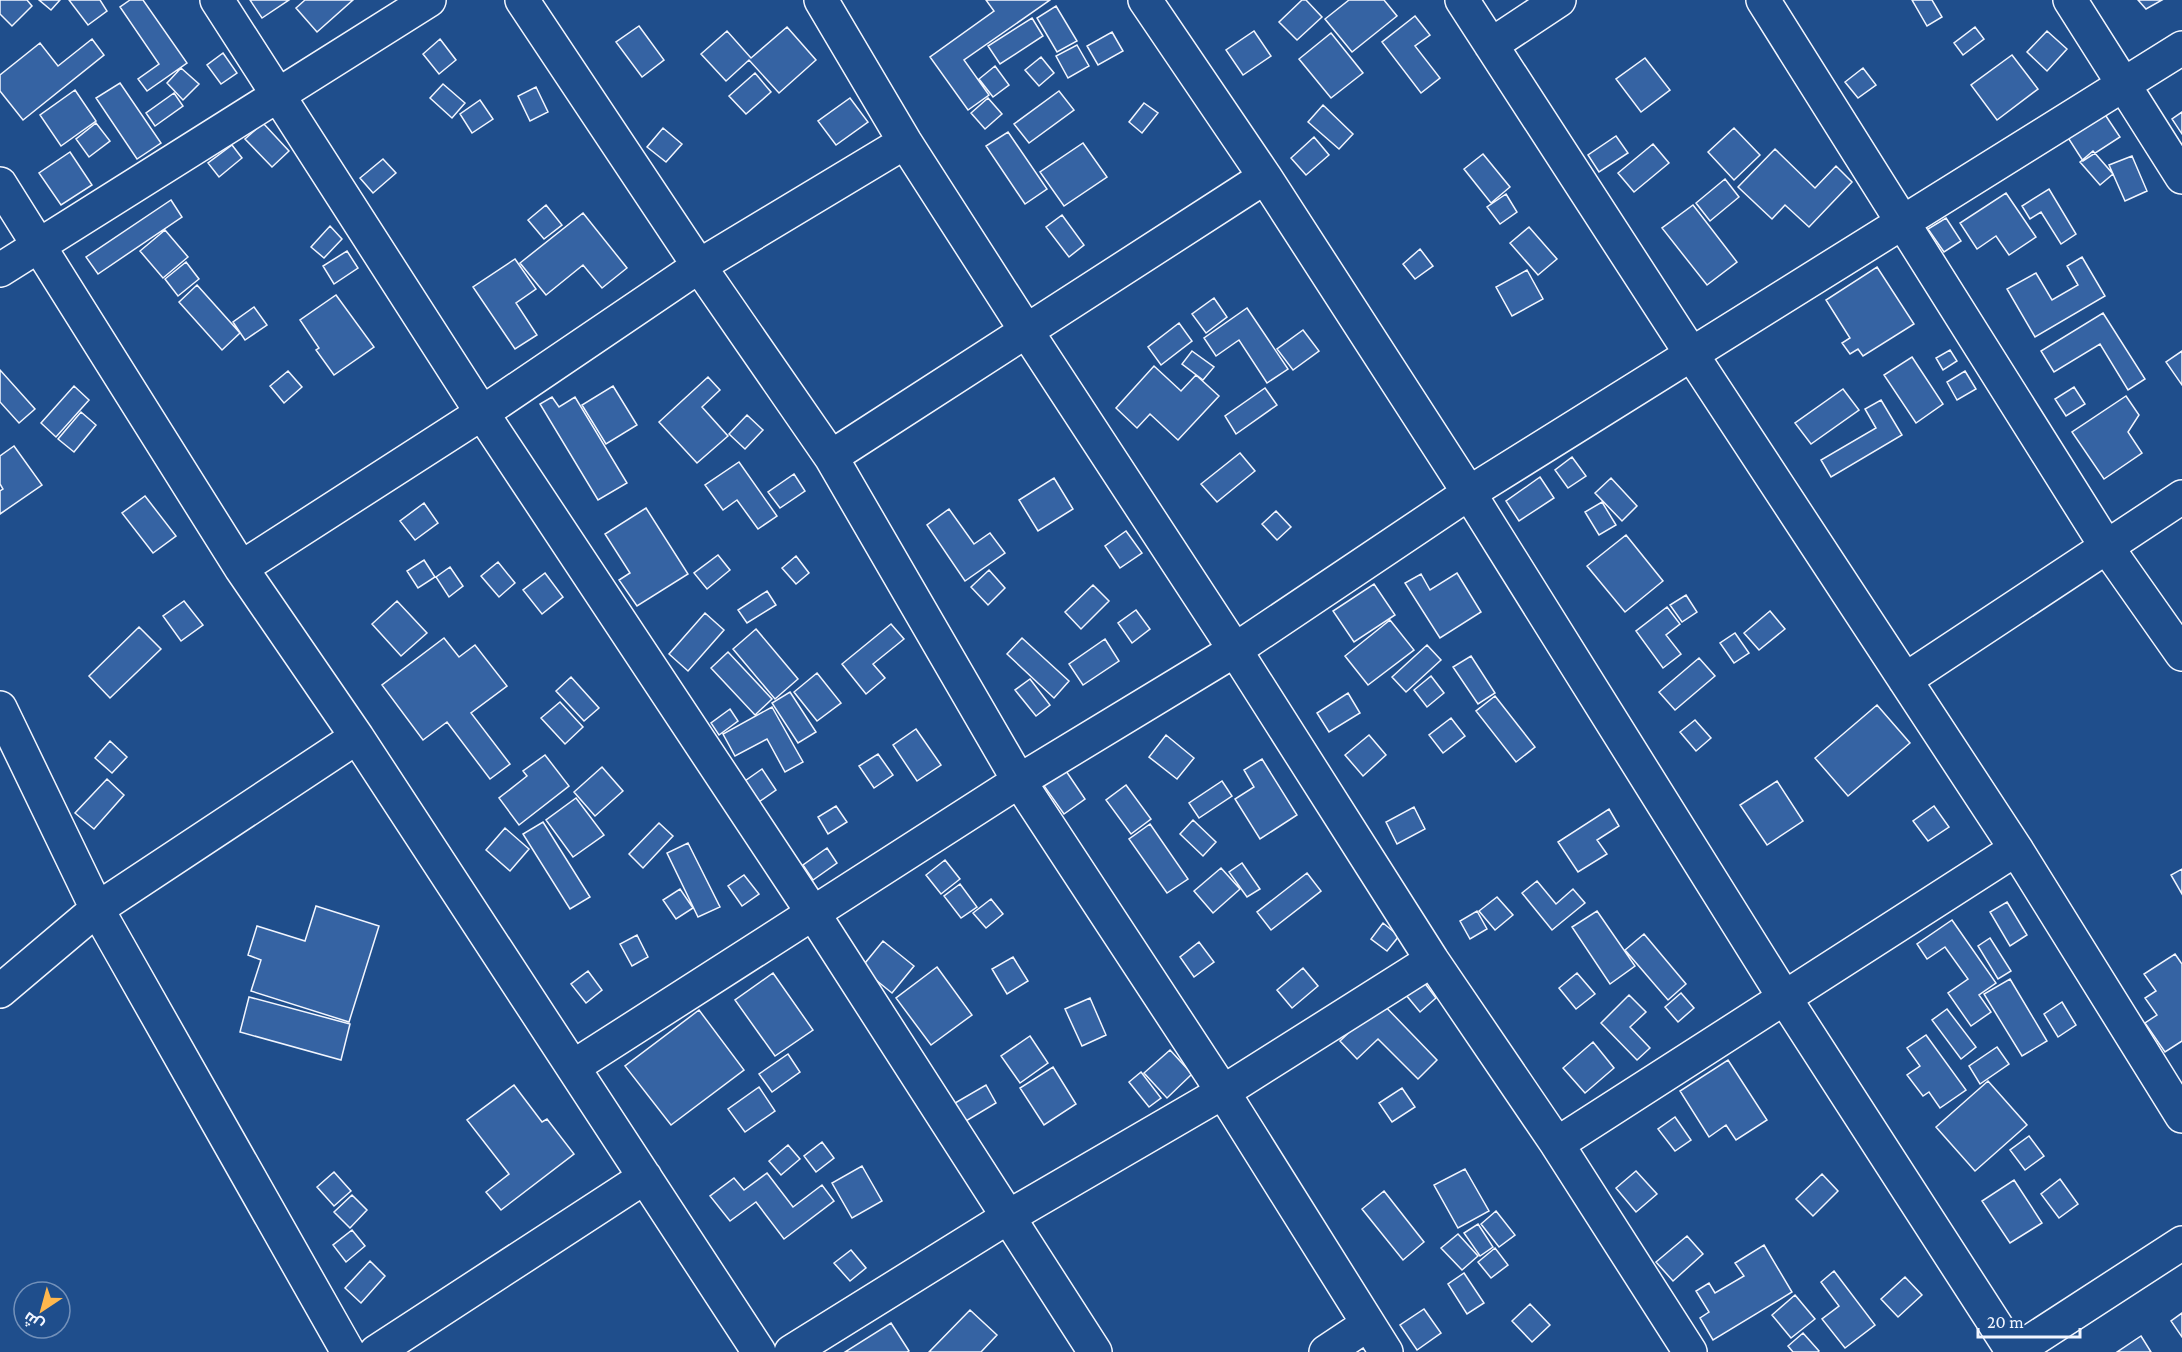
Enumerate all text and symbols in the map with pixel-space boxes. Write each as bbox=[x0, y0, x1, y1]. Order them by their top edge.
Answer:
north arrow bbox=[12, 1280, 72, 1340]
scale bar bbox=[1978, 1301, 2080, 1339]
text: ش bbox=[20, 1308, 47, 1335]
text: 20 m bbox=[1987, 1312, 2024, 1332]

